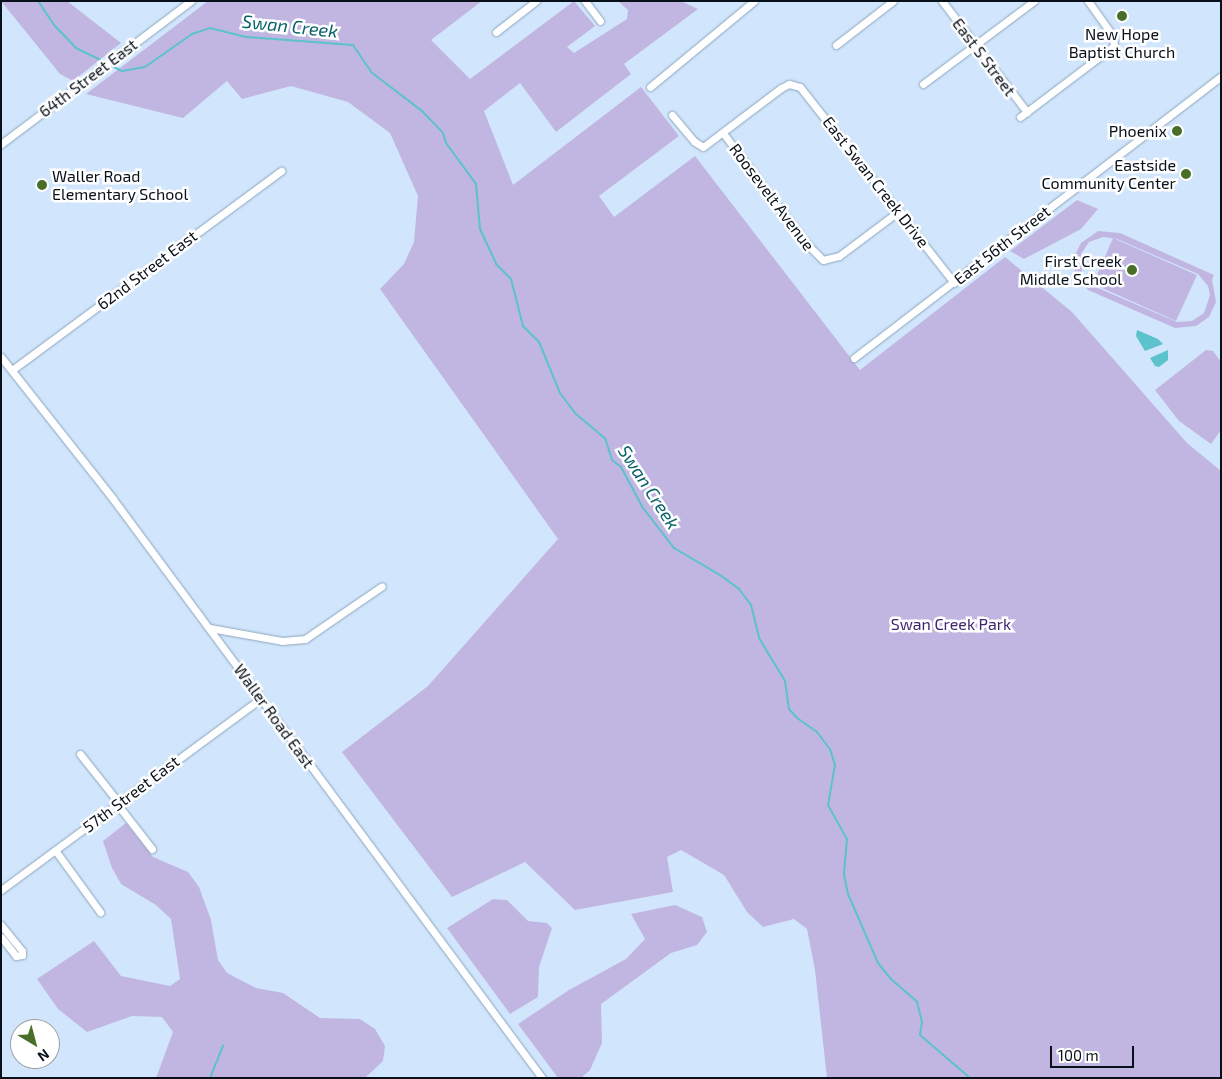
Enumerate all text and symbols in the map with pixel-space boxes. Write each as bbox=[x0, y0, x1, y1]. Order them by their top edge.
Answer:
water label: Swan Creek bbox=[241, 10, 339, 42]
marker: New Hope Baptist Church bbox=[1116, 10, 1128, 22]
street label: East S Street bbox=[948, 14, 1020, 100]
place label: New Hope Baptist Church bbox=[1069, 24, 1175, 62]
street label: 64th Street East bbox=[35, 35, 141, 121]
street label: East Swan Creek Drive bbox=[819, 112, 933, 252]
place label: Phoenix bbox=[1109, 121, 1167, 141]
marker: Phoenix bbox=[1171, 125, 1183, 137]
street label: Roosevelt Avenue bbox=[725, 139, 819, 255]
place label: Eastside Community Center bbox=[1041, 155, 1176, 193]
place label: Waller Road Elementary School bbox=[52, 166, 189, 204]
marker: Eastside Community Center bbox=[1180, 168, 1192, 180]
marker: Waller Road Elementary School bbox=[36, 179, 48, 191]
street label: East 56th Street bbox=[950, 202, 1054, 288]
street label: 62nd Street East bbox=[93, 226, 201, 314]
place label: First Creek Middle School bbox=[1020, 251, 1122, 289]
marker: First Creek Middle School bbox=[1126, 264, 1138, 276]
water label: Swan Creek bbox=[614, 441, 684, 533]
park label: Swan Creek Park bbox=[891, 614, 1011, 634]
street label: Waller Road East bbox=[230, 660, 318, 772]
street label: 57th Street East bbox=[79, 752, 183, 836]
north arrow bbox=[10, 1019, 60, 1069]
scale bar bbox=[1052, 1036, 1136, 1068]
text: N bbox=[35, 1046, 53, 1065]
text: 100 m bbox=[1058, 1046, 1099, 1064]

